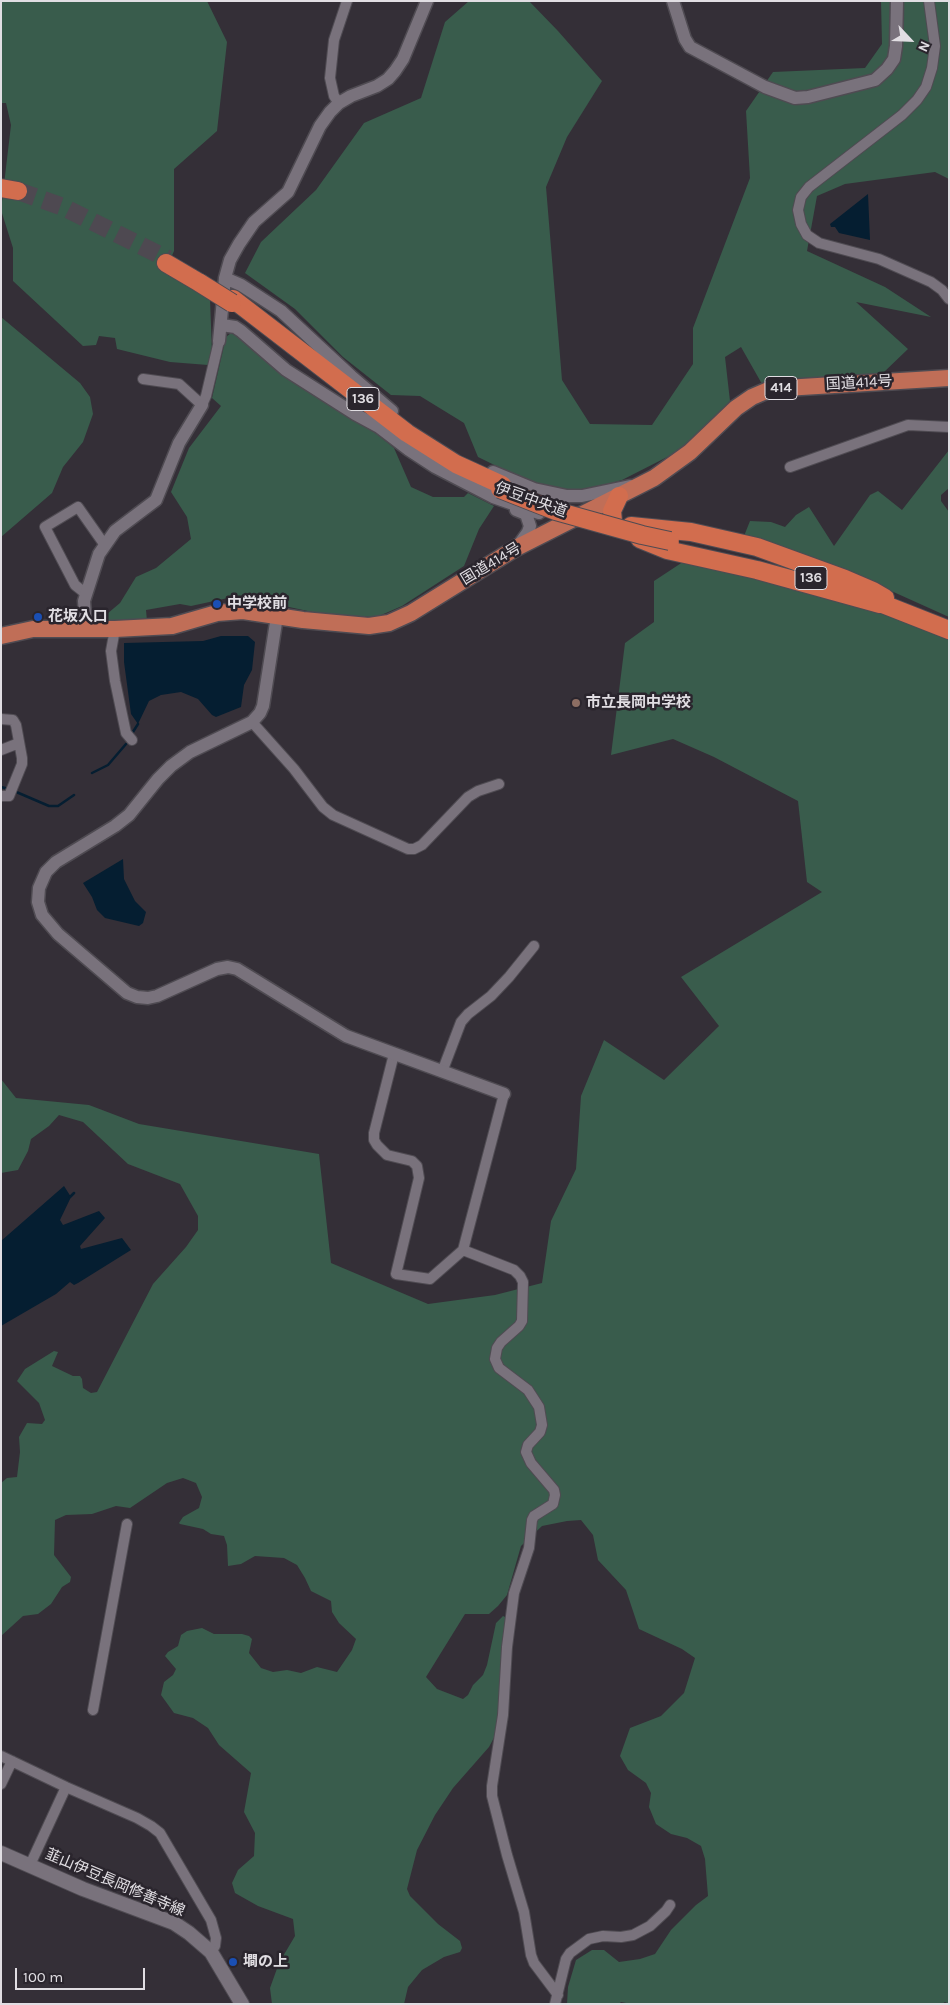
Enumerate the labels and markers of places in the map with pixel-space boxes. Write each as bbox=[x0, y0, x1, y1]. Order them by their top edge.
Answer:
place label: 中学校前 bbox=[227, 595, 287, 613]
marker: 中学校前 bbox=[211, 598, 223, 610]
place label: 花坂入口 bbox=[48, 608, 108, 626]
marker: 花坂入口 bbox=[32, 611, 44, 623]
place label: 市立長岡中学校 bbox=[586, 694, 691, 712]
marker: 市立長岡中学校 bbox=[570, 697, 582, 709]
place label: 墹の上 bbox=[243, 1953, 288, 1971]
marker: 墹の上 bbox=[227, 1956, 239, 1968]

